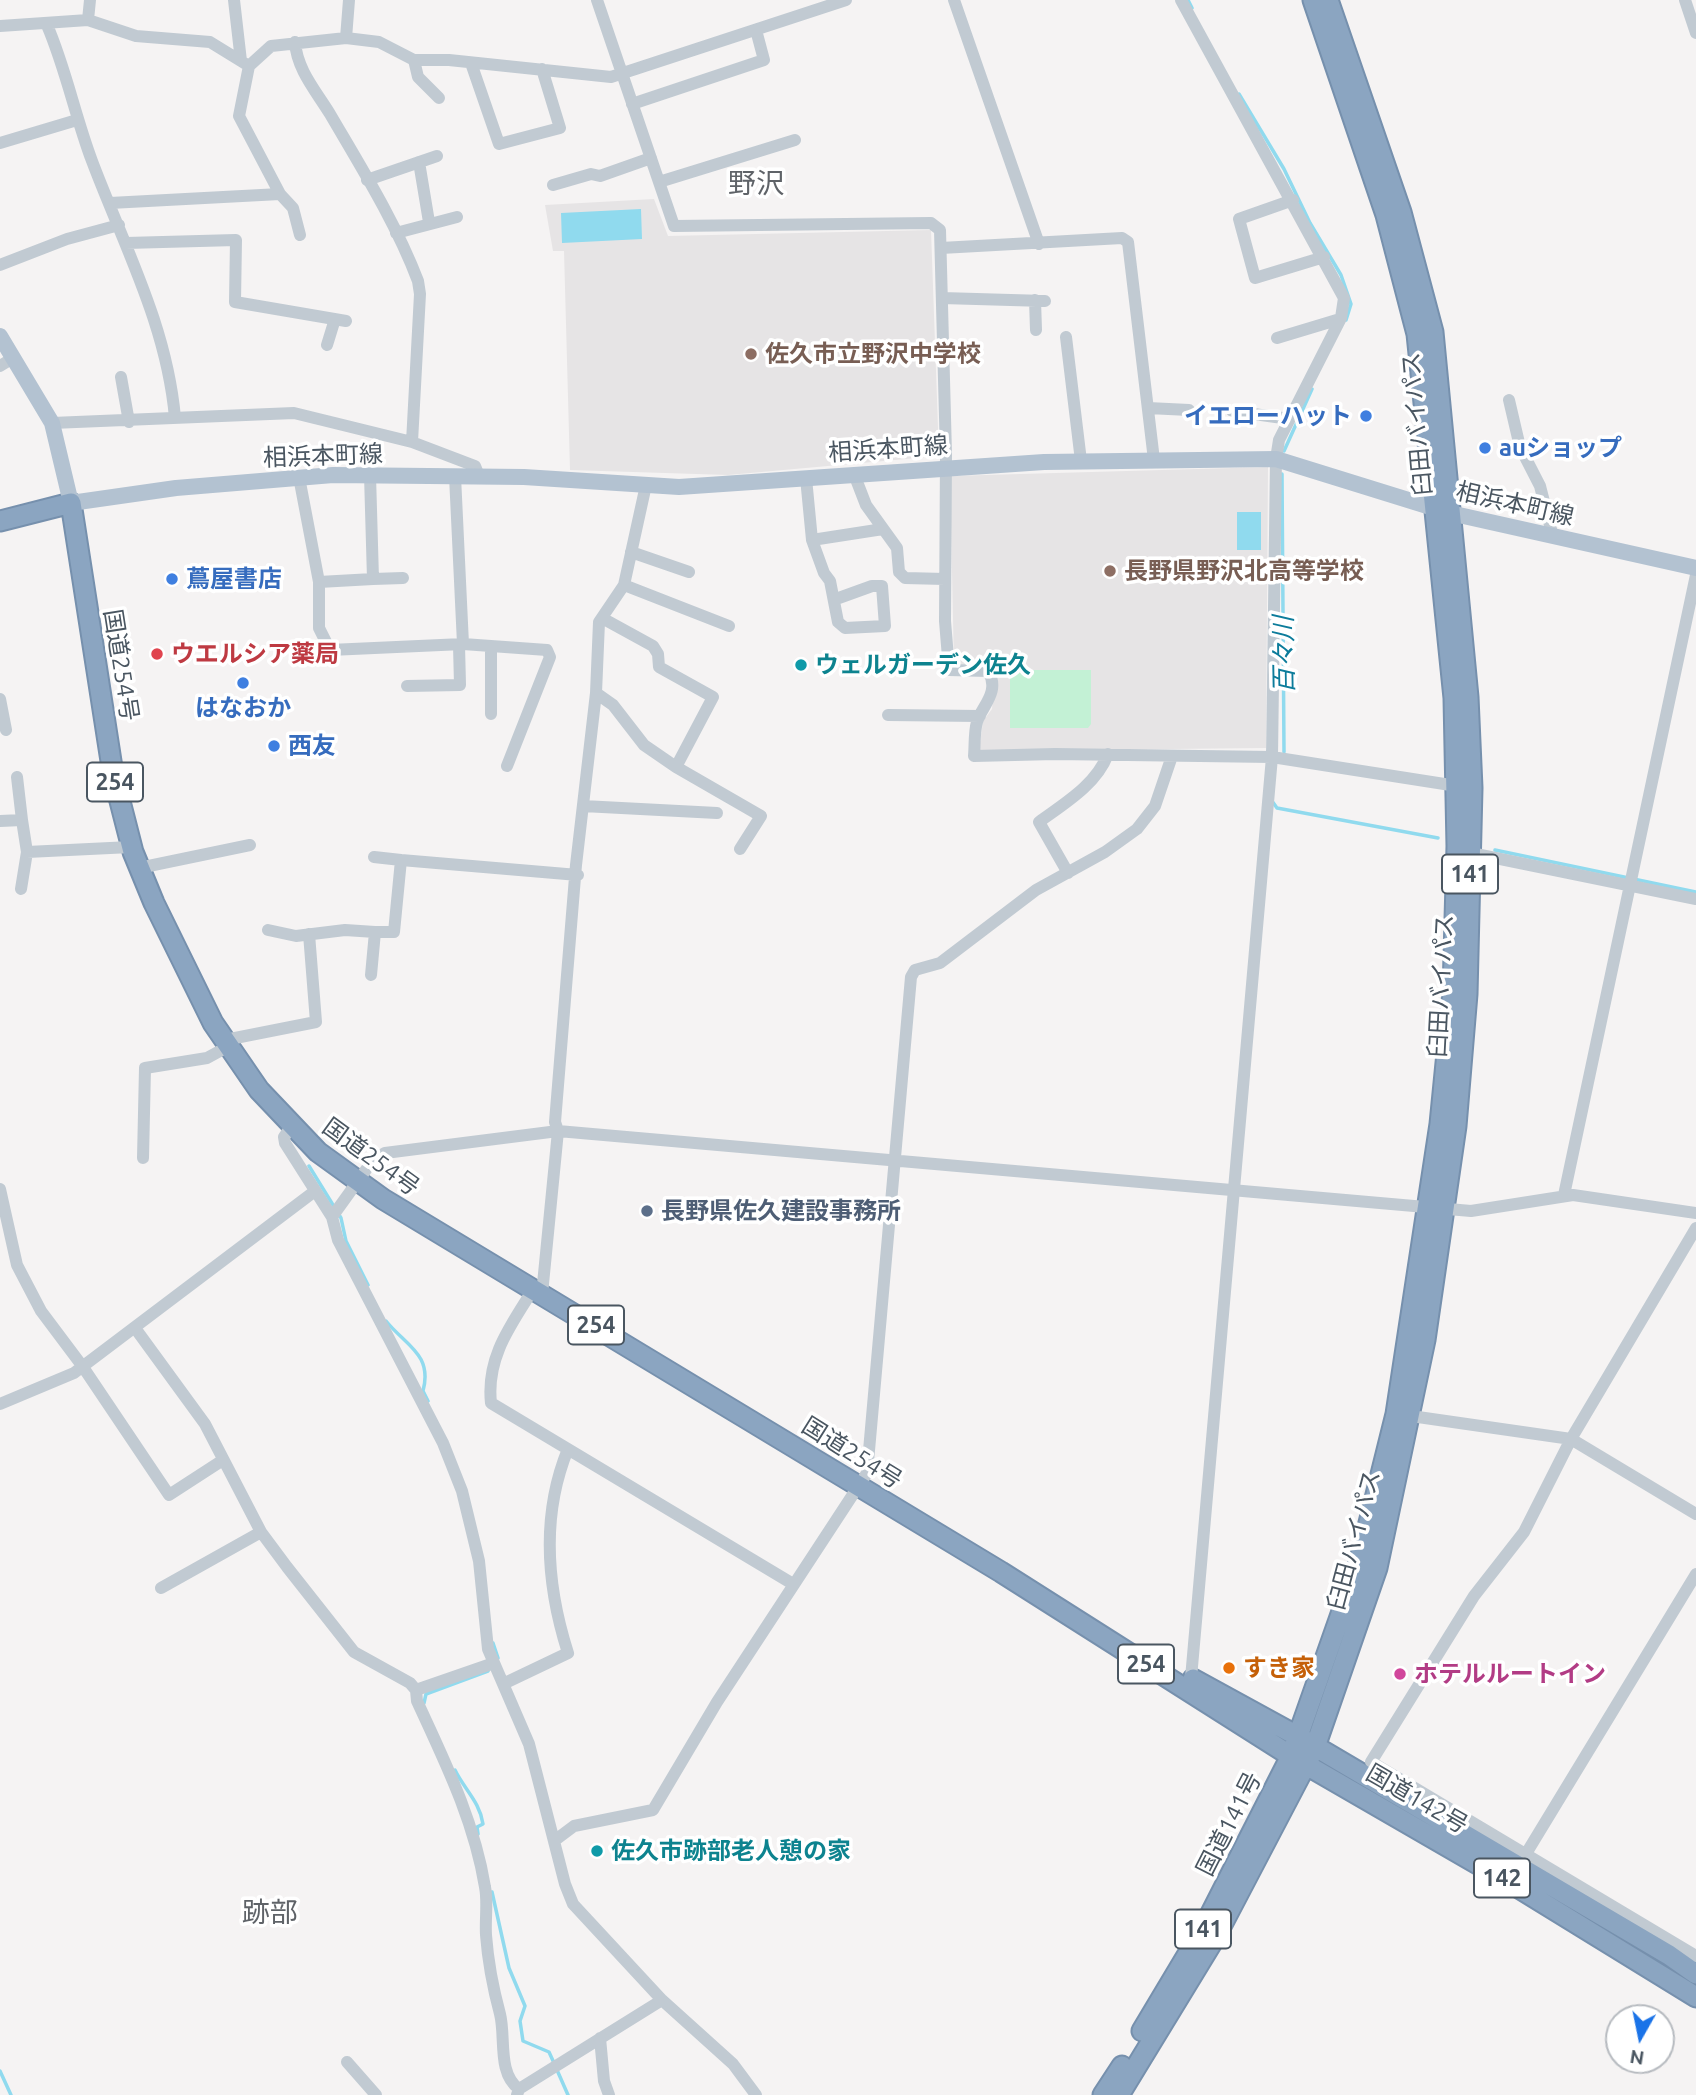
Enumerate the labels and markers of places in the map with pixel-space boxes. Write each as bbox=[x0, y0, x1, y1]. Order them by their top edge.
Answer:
place label: 佐久市立野沢中学校 bbox=[765, 340, 981, 368]
marker: 佐久市立野沢中学校 bbox=[743, 346, 759, 362]
place label: イエローハット bbox=[1184, 402, 1352, 430]
marker: イエローハット bbox=[1358, 408, 1374, 424]
place label: auショップ bbox=[1499, 434, 1622, 462]
marker: auショップ bbox=[1477, 440, 1493, 456]
place label: 長野県野沢北高等学校 bbox=[1124, 557, 1364, 585]
marker: 長野県野沢北高等学校 bbox=[1102, 563, 1118, 579]
place label: 蔦屋書店 bbox=[186, 565, 282, 593]
marker: 蔦屋書店 bbox=[164, 571, 180, 587]
place label: ウエルシア薬局 bbox=[171, 640, 339, 668]
marker: ウエルシア薬局 bbox=[149, 646, 165, 662]
place label: ウェルガーデン佐久 bbox=[815, 651, 1031, 679]
marker: ウェルガーデン佐久 bbox=[793, 657, 809, 673]
marker: はなおか bbox=[235, 675, 251, 691]
place label: はなおか bbox=[195, 694, 291, 722]
place label: 西友 bbox=[288, 732, 336, 760]
marker: 西友 bbox=[266, 738, 282, 754]
place label: 長野県佐久建設事務所 bbox=[661, 1197, 901, 1225]
marker: 長野県佐久建設事務所 bbox=[639, 1203, 655, 1219]
place label: すき家 bbox=[1243, 1654, 1315, 1682]
marker: すき家 bbox=[1221, 1660, 1237, 1676]
place label: ホテルルートイン bbox=[1414, 1660, 1606, 1688]
marker: ホテルルートイン bbox=[1392, 1666, 1408, 1682]
place label: 佐久市跡部老人憩の家 bbox=[611, 1837, 851, 1865]
marker: 佐久市跡部老人憩の家 bbox=[589, 1843, 605, 1859]

